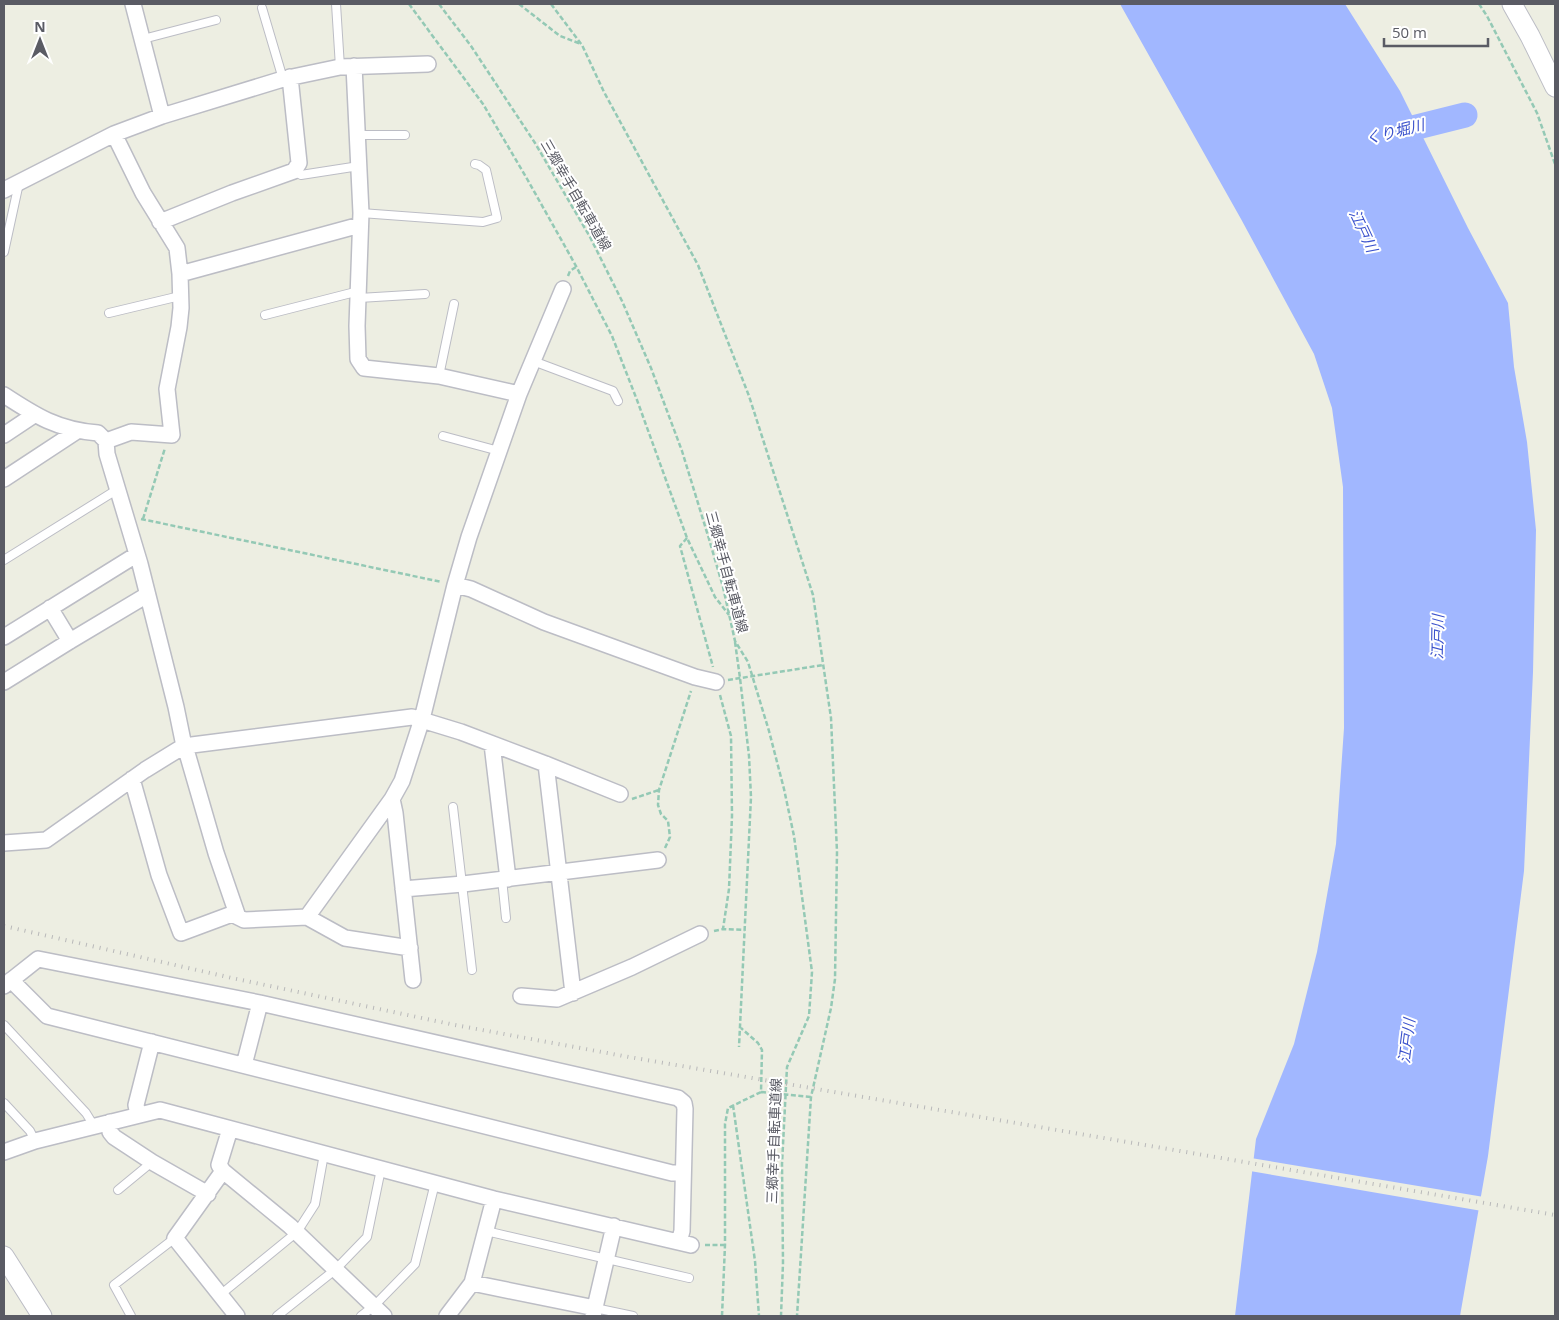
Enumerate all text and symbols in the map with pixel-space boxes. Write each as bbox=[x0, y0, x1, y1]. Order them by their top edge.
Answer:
north arrow bbox=[15, 15, 65, 65]
scale bar bbox=[1384, 15, 1488, 47]
text: N bbox=[34, 17, 46, 36]
text: 50 m bbox=[1392, 22, 1427, 42]
water label: くり堀川 bbox=[1363, 114, 1428, 148]
street label: 三郷幸手自転車道線 bbox=[537, 135, 616, 254]
water label: 江戸川 bbox=[1345, 206, 1383, 257]
street label: 三郷幸手自転車道線 bbox=[702, 509, 753, 635]
water label: 江戸川 bbox=[1427, 612, 1447, 660]
water label: 江戸川 bbox=[1393, 1015, 1419, 1064]
street label: 三郷幸手自転車道線 bbox=[762, 1078, 785, 1204]

